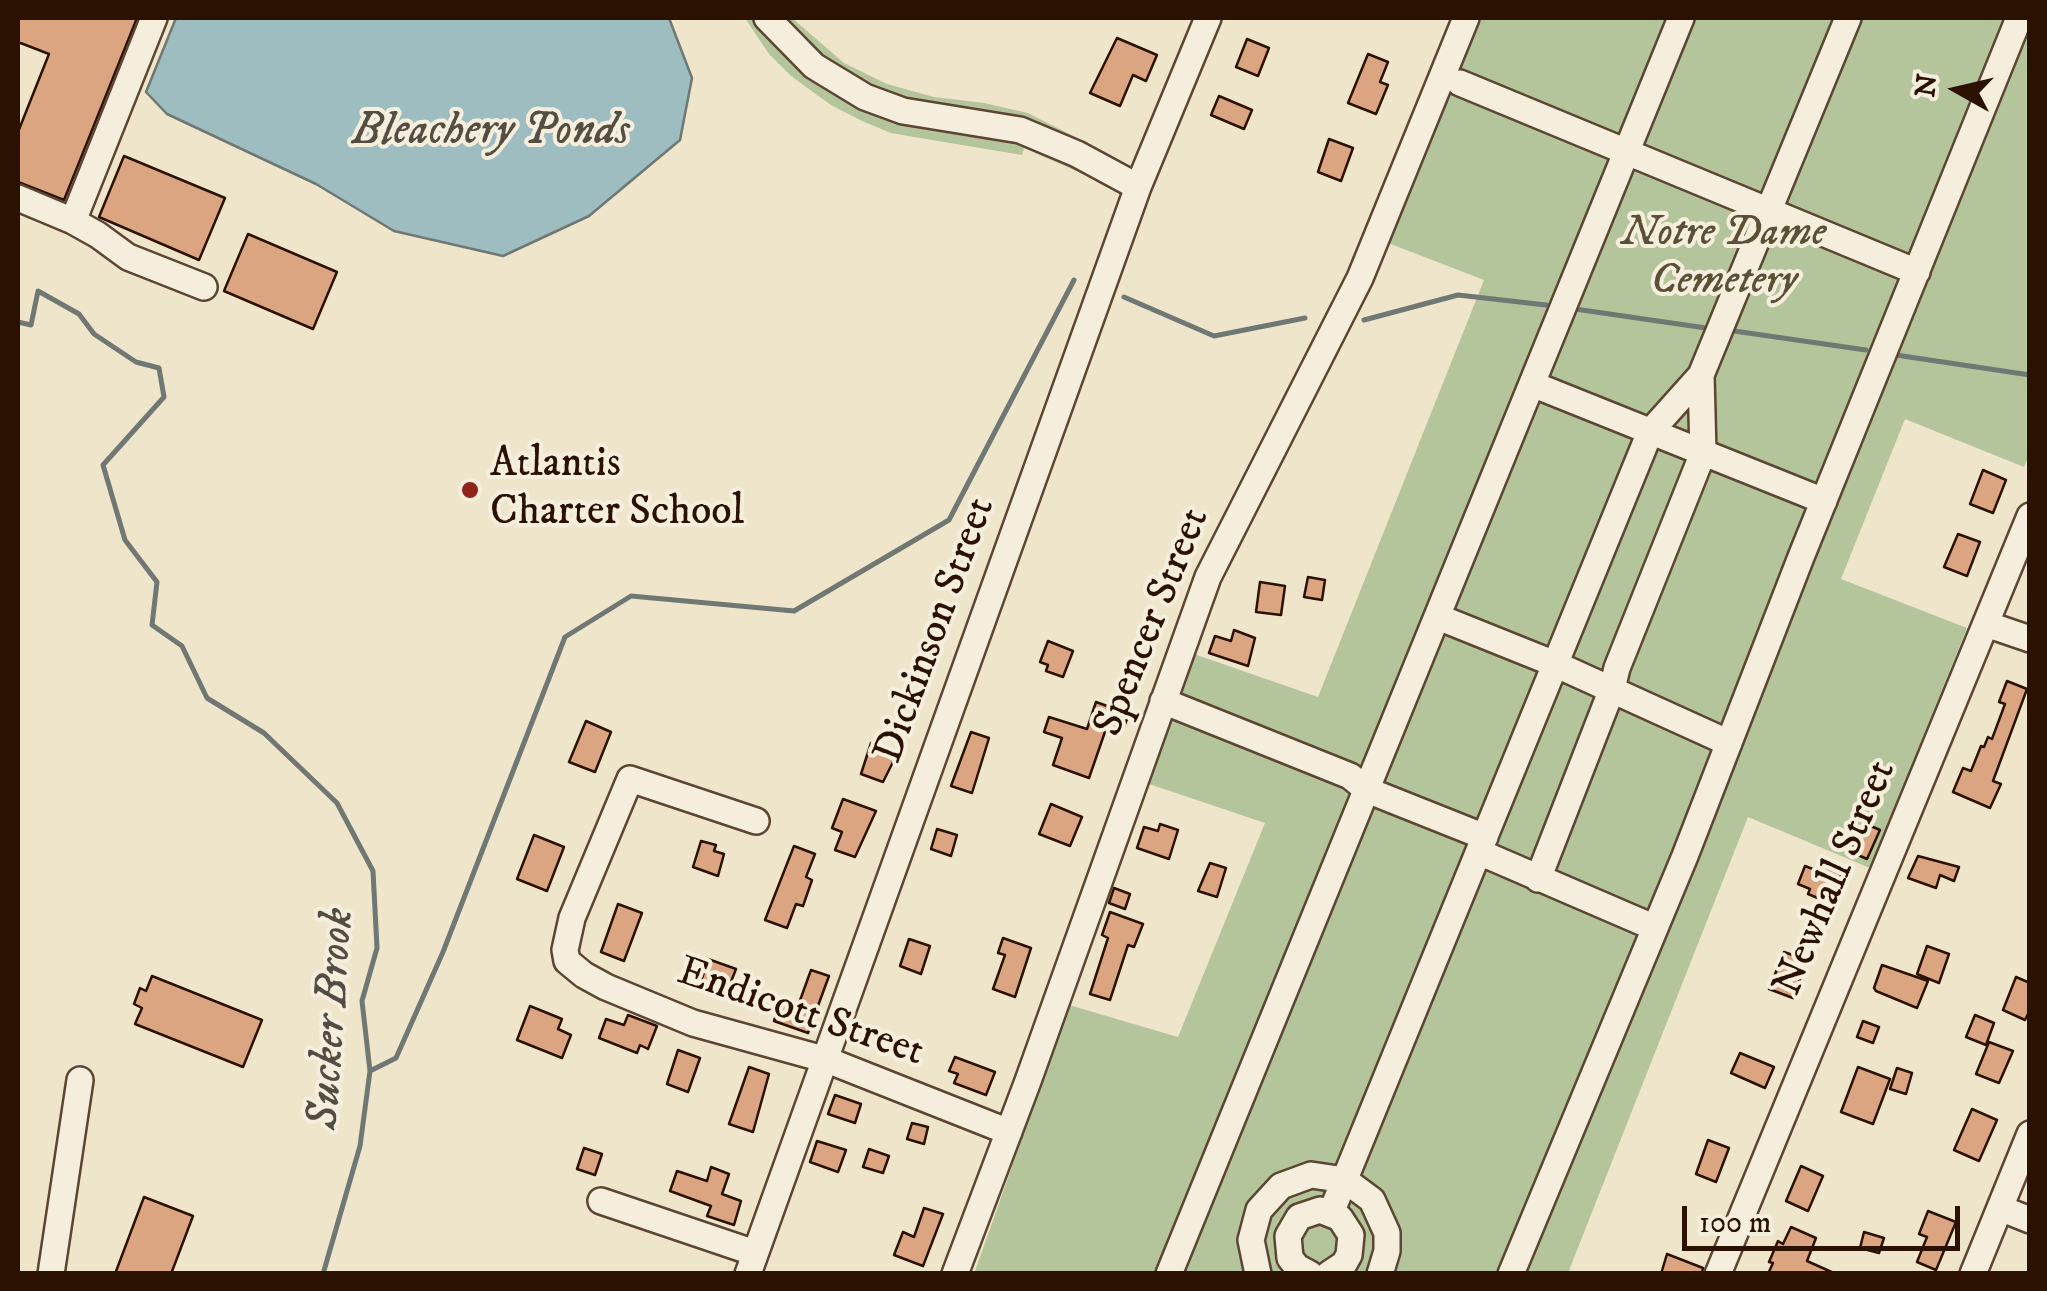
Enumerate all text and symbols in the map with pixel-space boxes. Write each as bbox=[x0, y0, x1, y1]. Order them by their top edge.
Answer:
north arrow bbox=[1907, 40, 2007, 140]
text: N bbox=[1908, 72, 1946, 100]
water label: Bleachery Ponds bbox=[352, 107, 630, 161]
park label: Notre Dame Cemetery bbox=[1622, 210, 1826, 308]
place label: Atlantis Charter School bbox=[490, 441, 744, 540]
marker: Atlantis Charter School bbox=[459, 479, 481, 501]
street label: Dickinson Street bbox=[866, 492, 1008, 770]
street label: Spencer Street bbox=[1085, 501, 1223, 745]
street label: Newhall Street bbox=[1765, 754, 1909, 1004]
water label: Sucker Brook bbox=[299, 906, 369, 1132]
street label: Endicott Street bbox=[670, 948, 930, 1080]
scale bar bbox=[1687, 1186, 1964, 1248]
text: 100 m bbox=[1699, 1205, 1771, 1242]

